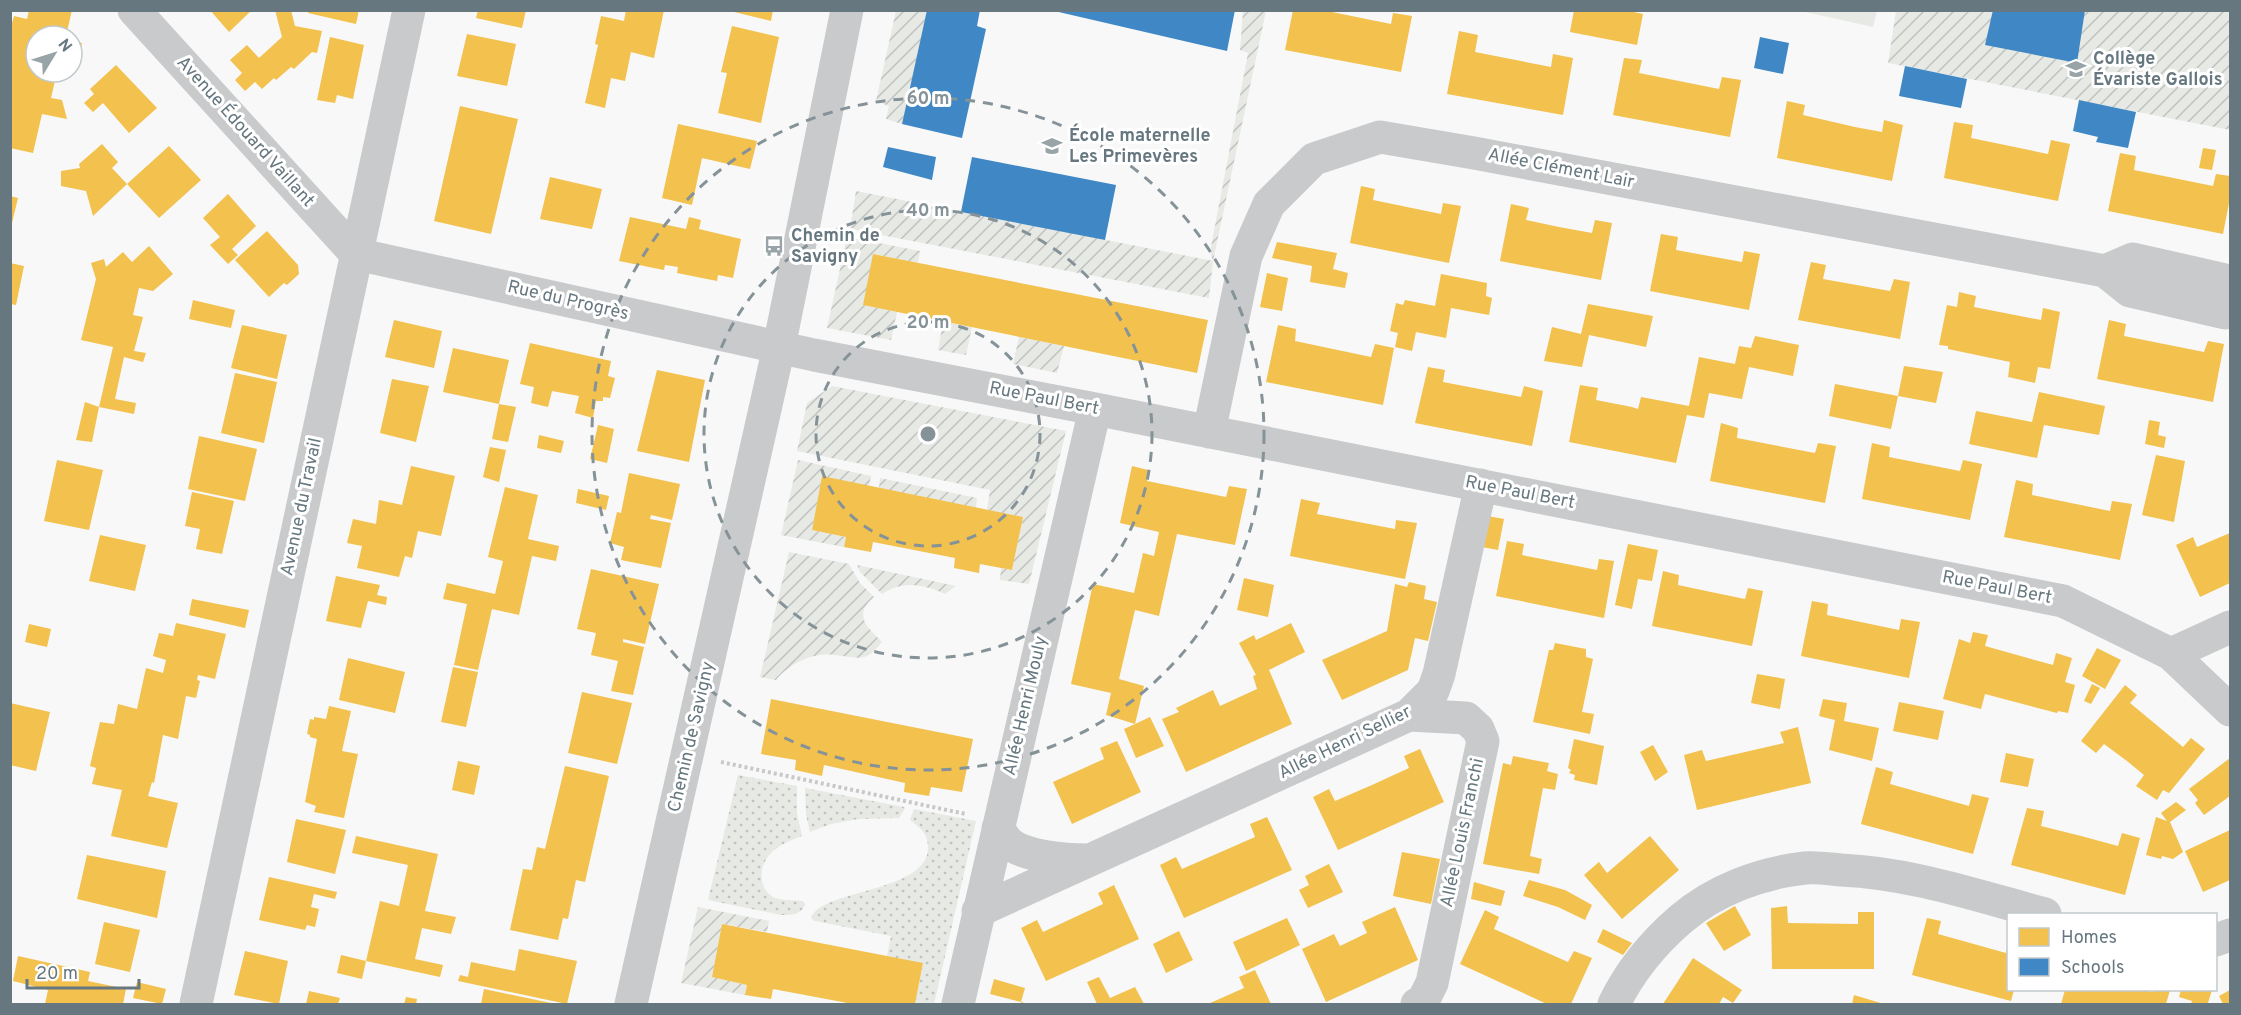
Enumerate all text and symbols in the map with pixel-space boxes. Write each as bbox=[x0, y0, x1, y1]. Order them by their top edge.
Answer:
north arrow bbox=[24, 24, 84, 84]
text: N bbox=[53, 35, 76, 57]
place label: Collège Évariste Gallois bbox=[2093, 48, 2223, 92]
street label: Avenue Édouard Vaillant bbox=[171, 50, 320, 212]
school or university icon: Collège Évariste Gallois bbox=[2064, 57, 2088, 81]
text: 60 m bbox=[906, 88, 950, 111]
place label: École maternelle Les Primevères bbox=[1069, 123, 1210, 169]
school or university icon: École maternelle Les Primevères bbox=[1040, 134, 1064, 158]
street label: Allée Clément Lair bbox=[1486, 144, 1636, 194]
text: 40 m bbox=[906, 200, 950, 223]
place label: Chemin de Savigny bbox=[791, 225, 880, 269]
bus stop icon: Chemin de Savigny bbox=[762, 234, 786, 258]
street label: Rue du Progrès bbox=[505, 276, 631, 326]
text: 20 m bbox=[906, 312, 950, 335]
street label: Rue Paul Bert bbox=[987, 377, 1101, 421]
centre of rings bbox=[918, 424, 938, 444]
street label: Avenue du Travail bbox=[276, 436, 328, 578]
street label: Rue Paul Bert bbox=[1463, 471, 1577, 515]
street label: Rue Paul Bert bbox=[1940, 566, 2054, 610]
street label: Allée Henri Mouly bbox=[999, 634, 1053, 778]
street label: Chemin de Savigny bbox=[663, 659, 721, 815]
street label: Allée Henri Sellier bbox=[1275, 701, 1415, 785]
street label: Allée Louis Franchi bbox=[1436, 756, 1490, 910]
legend bbox=[2007, 913, 2217, 991]
text: Homes bbox=[2061, 927, 2117, 950]
scale bar bbox=[27, 952, 140, 990]
text: Schools bbox=[2061, 957, 2124, 980]
text: 20 m bbox=[36, 963, 78, 986]

